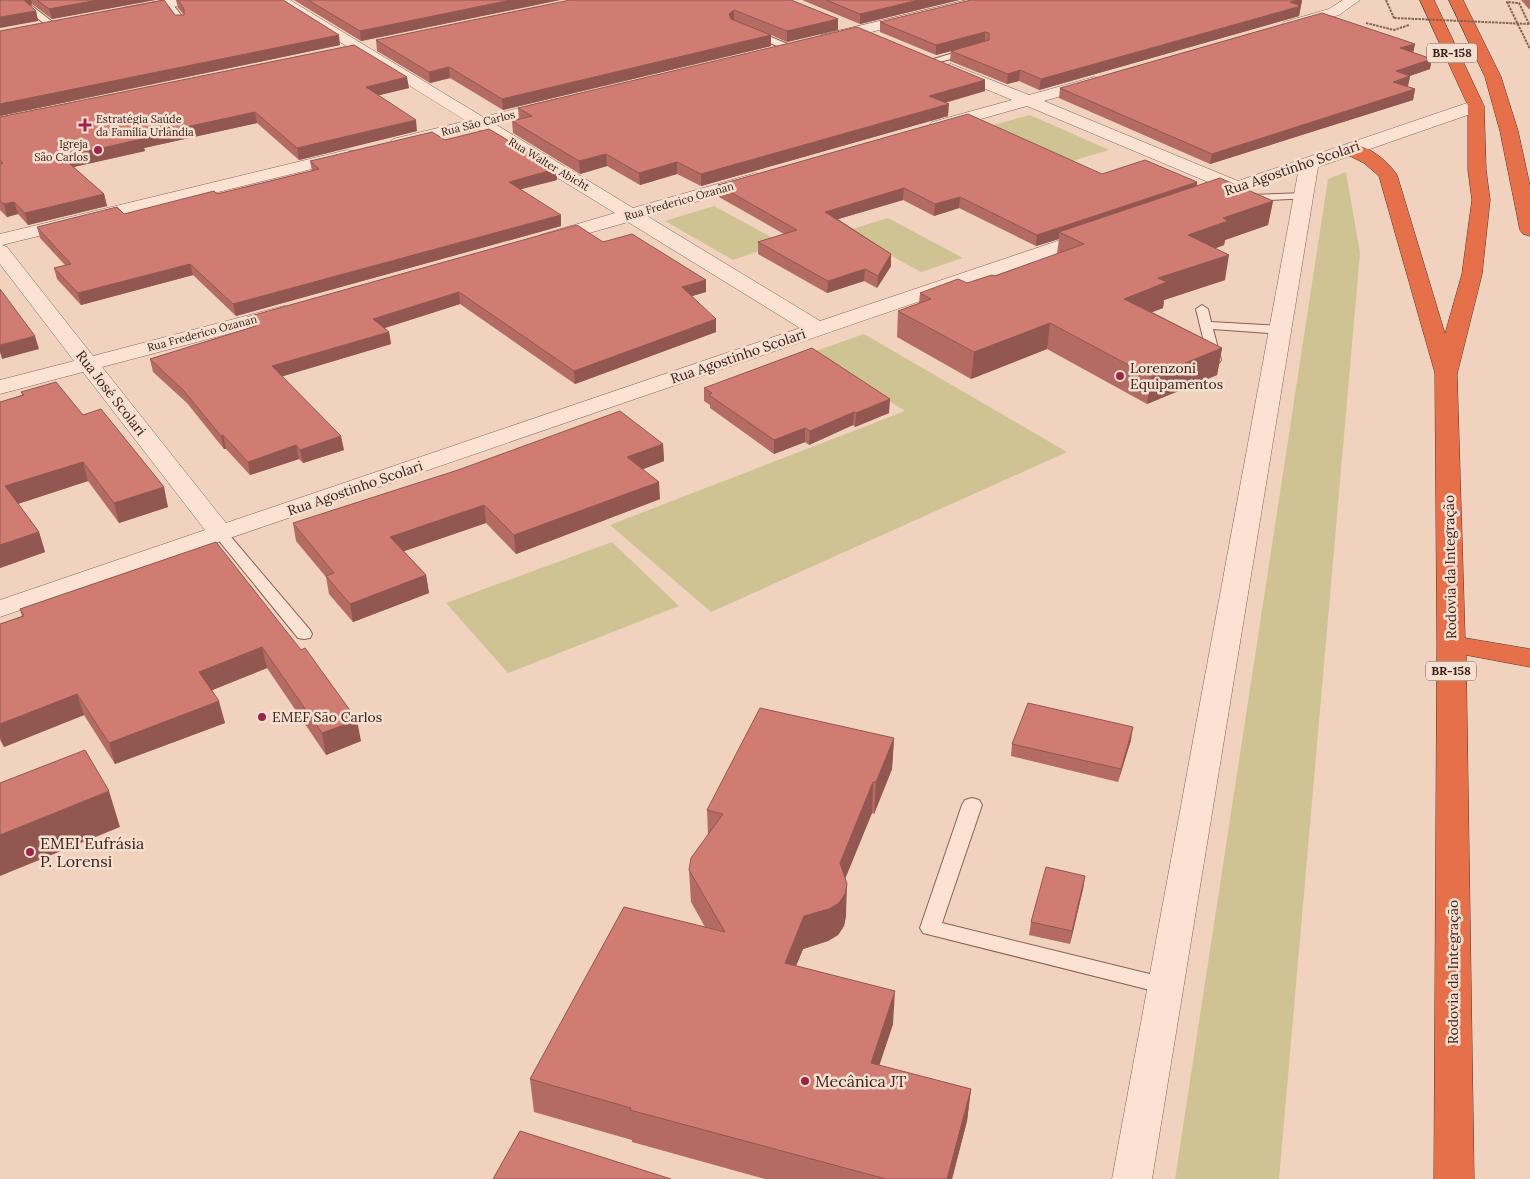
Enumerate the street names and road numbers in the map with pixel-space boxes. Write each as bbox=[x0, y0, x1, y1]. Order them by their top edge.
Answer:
road number: BR-158 bbox=[1427, 44, 1477, 62]
street label: Rua São Carlos bbox=[439, 107, 517, 139]
street label: Rua Walter Abicht bbox=[506, 134, 593, 194]
street label: Rua Agostinho Scolari bbox=[1222, 136, 1362, 200]
street label: Rua Frederico Ozanan bbox=[623, 179, 736, 223]
street label: Rua Frederico Ozanan bbox=[146, 312, 259, 354]
street label: Rua Agostinho Scolari bbox=[668, 324, 808, 388]
street label: Rua José Scolari bbox=[72, 347, 150, 439]
street label: Rua Agostinho Scolari bbox=[285, 456, 425, 520]
street label: Rodovia da Integração bbox=[1440, 495, 1460, 639]
road number: BR-158 bbox=[1426, 661, 1476, 680]
street label: Rodovia da Integração bbox=[1444, 900, 1462, 1044]

